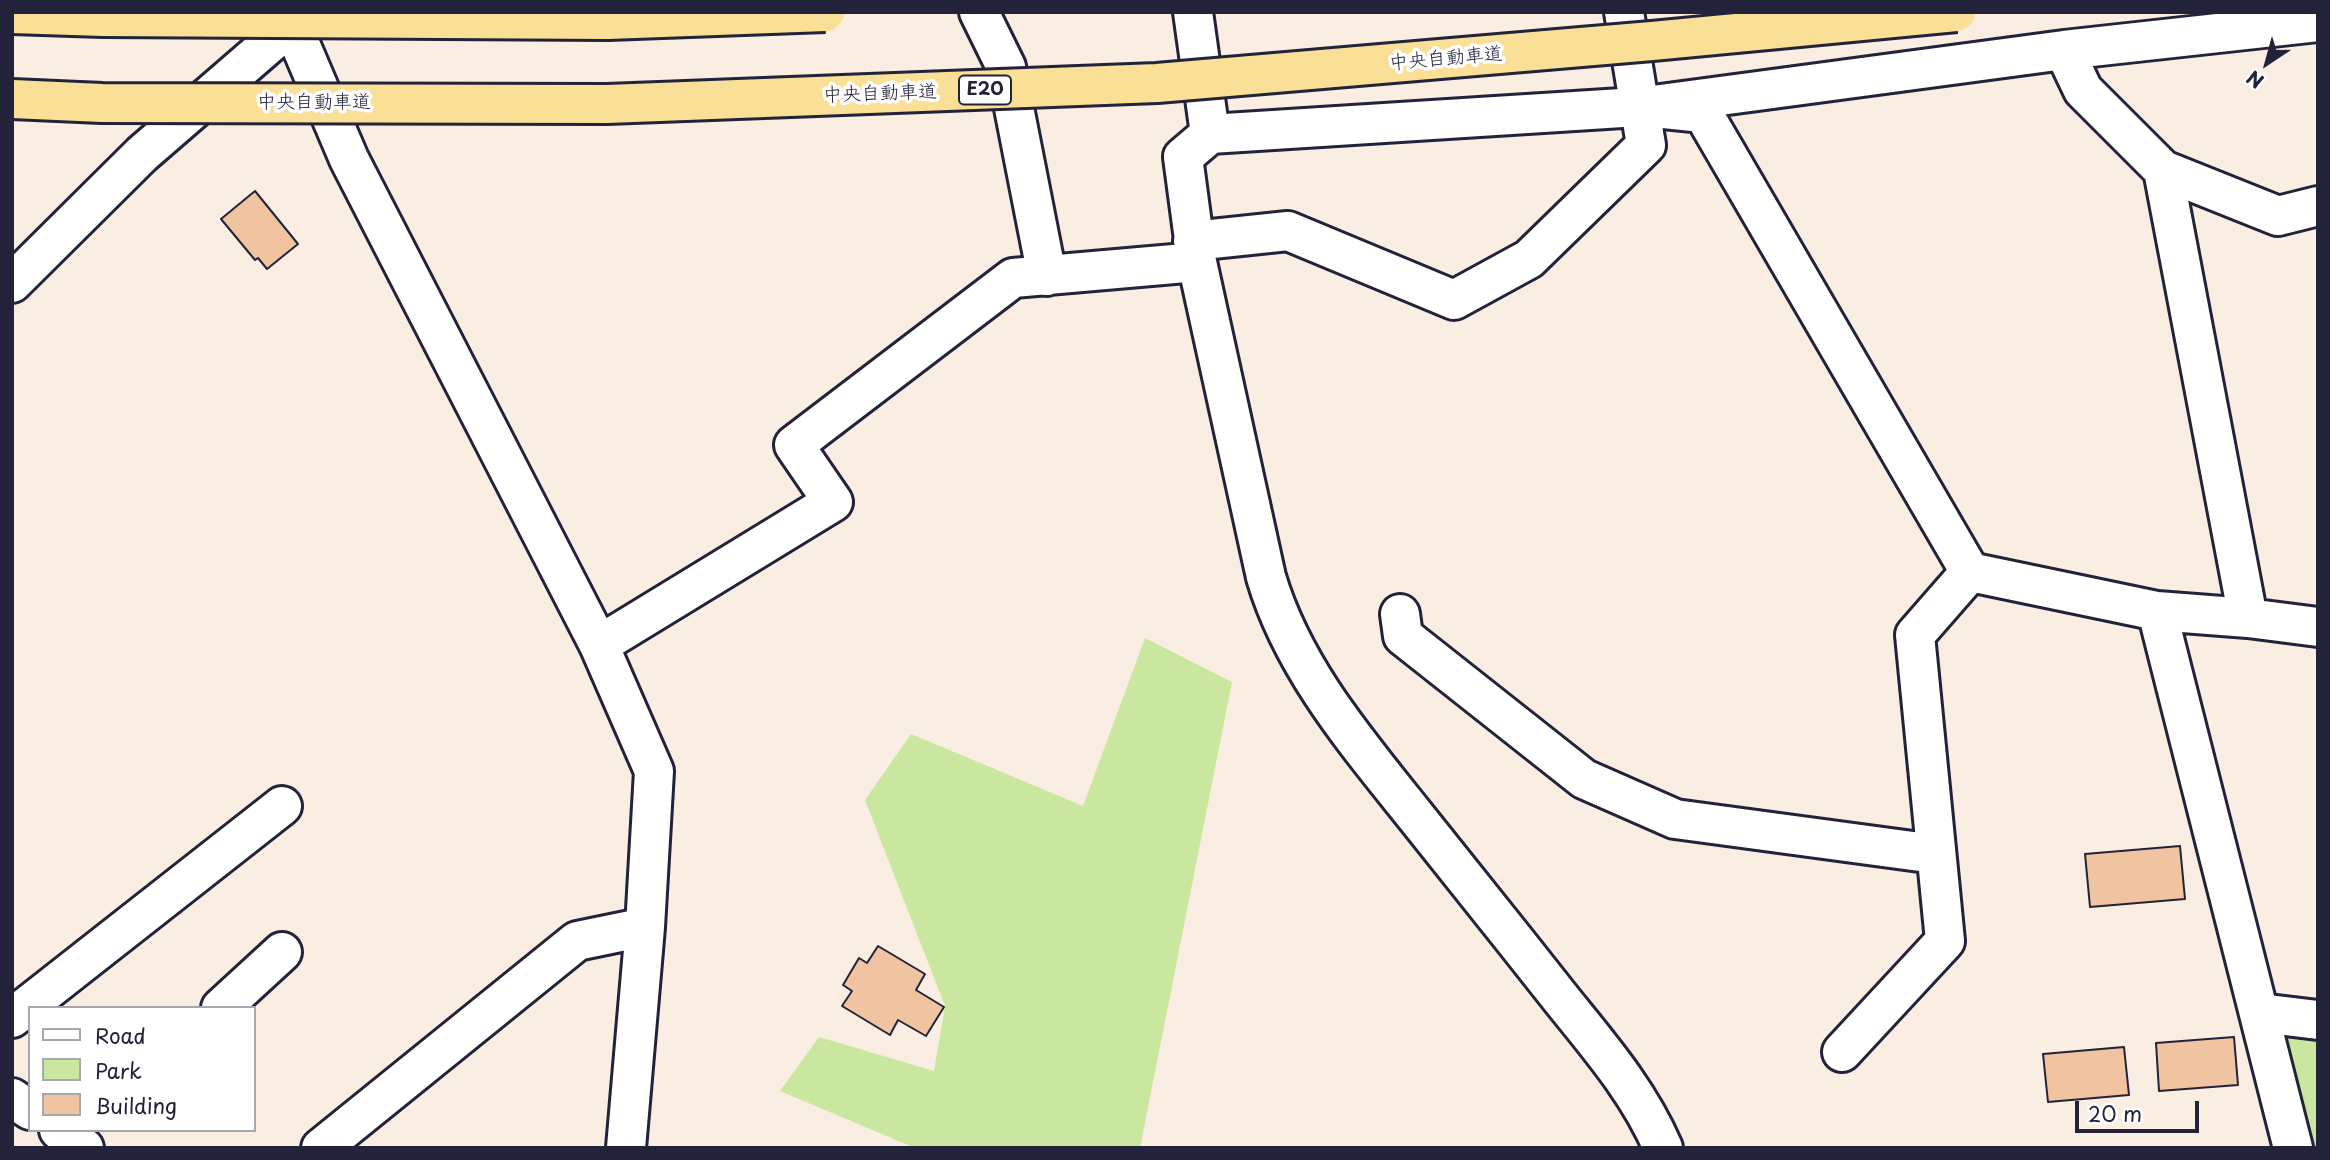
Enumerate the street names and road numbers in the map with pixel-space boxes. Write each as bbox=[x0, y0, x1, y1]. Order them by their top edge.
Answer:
street label: 中央自動車道 bbox=[1388, 43, 1504, 75]
road number: E20 bbox=[959, 76, 1011, 104]
street label: 中央自動車道 bbox=[823, 81, 937, 107]
street label: 中央自動車道 bbox=[257, 92, 371, 114]

